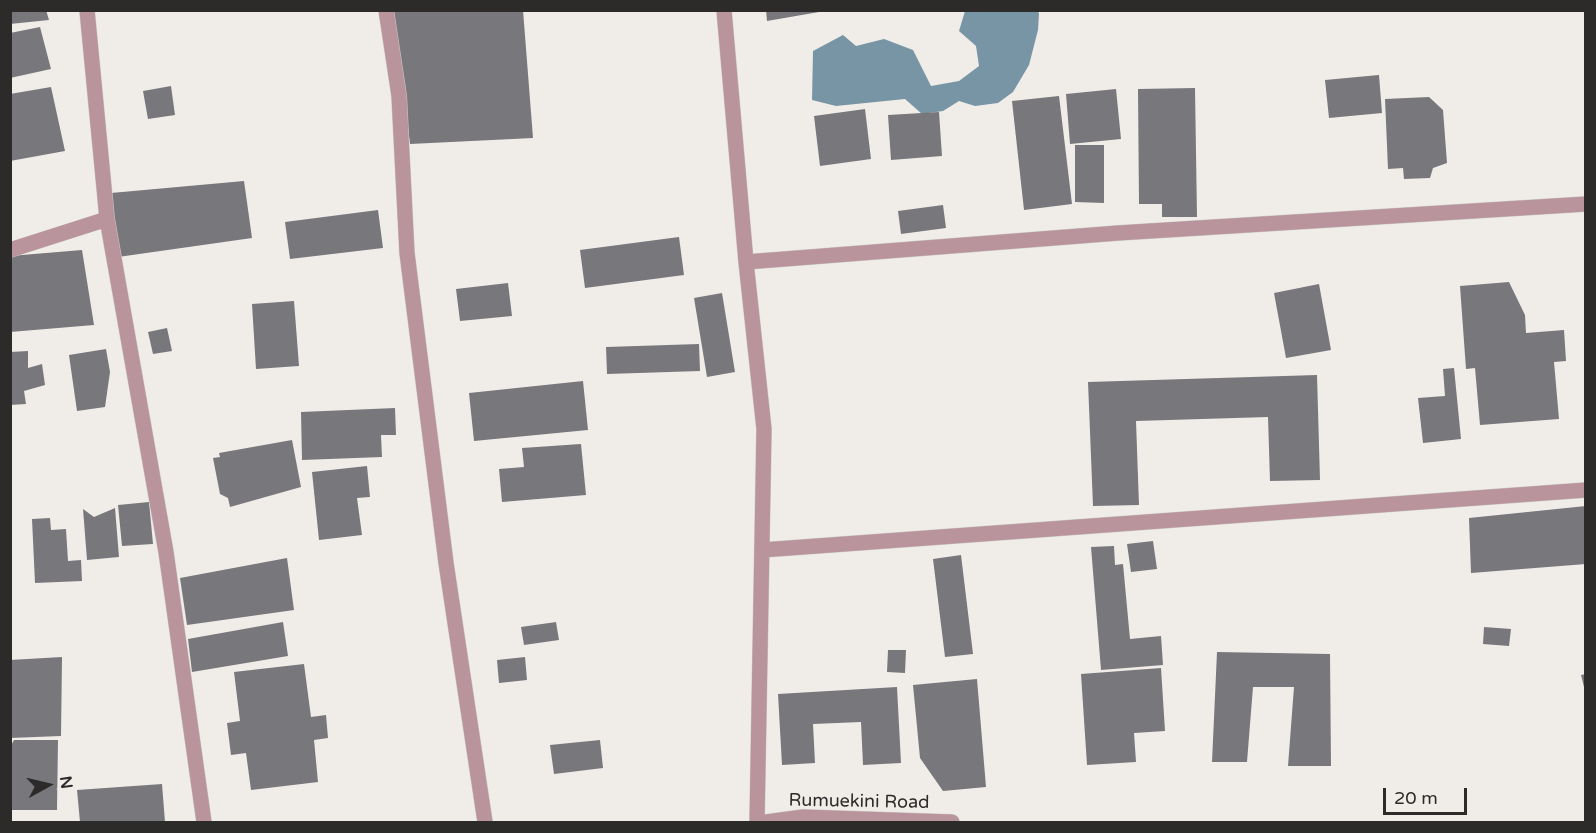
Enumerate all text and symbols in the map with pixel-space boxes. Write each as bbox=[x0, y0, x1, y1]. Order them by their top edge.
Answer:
north arrow bbox=[18, 755, 78, 815]
text: N bbox=[55, 775, 77, 790]
scale bar bbox=[1386, 776, 1470, 814]
text: 20 m bbox=[1394, 787, 1438, 809]
street label: Rumuekini Road bbox=[788, 790, 930, 814]

